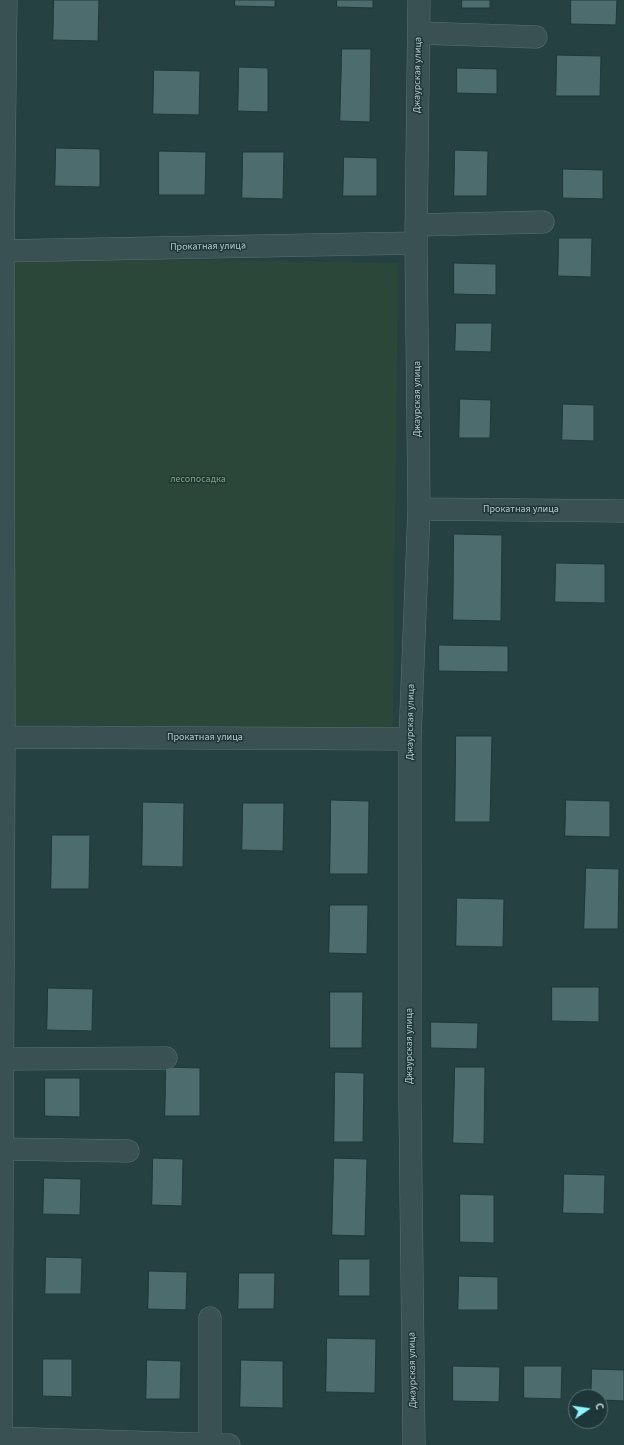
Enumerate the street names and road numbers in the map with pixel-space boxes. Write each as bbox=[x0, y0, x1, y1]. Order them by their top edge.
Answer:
street label: Джаурская улица bbox=[411, 37, 425, 113]
street label: Прокатная улица bbox=[170, 240, 246, 254]
street label: Джаурская улица bbox=[412, 361, 424, 437]
street label: Прокатная улица bbox=[483, 504, 559, 516]
street label: Джаурская улица bbox=[404, 684, 418, 760]
street label: Прокатная улица bbox=[167, 732, 243, 744]
street label: Джаурская улица bbox=[404, 1008, 416, 1084]
street label: Джаурская улица bbox=[406, 1332, 420, 1408]

